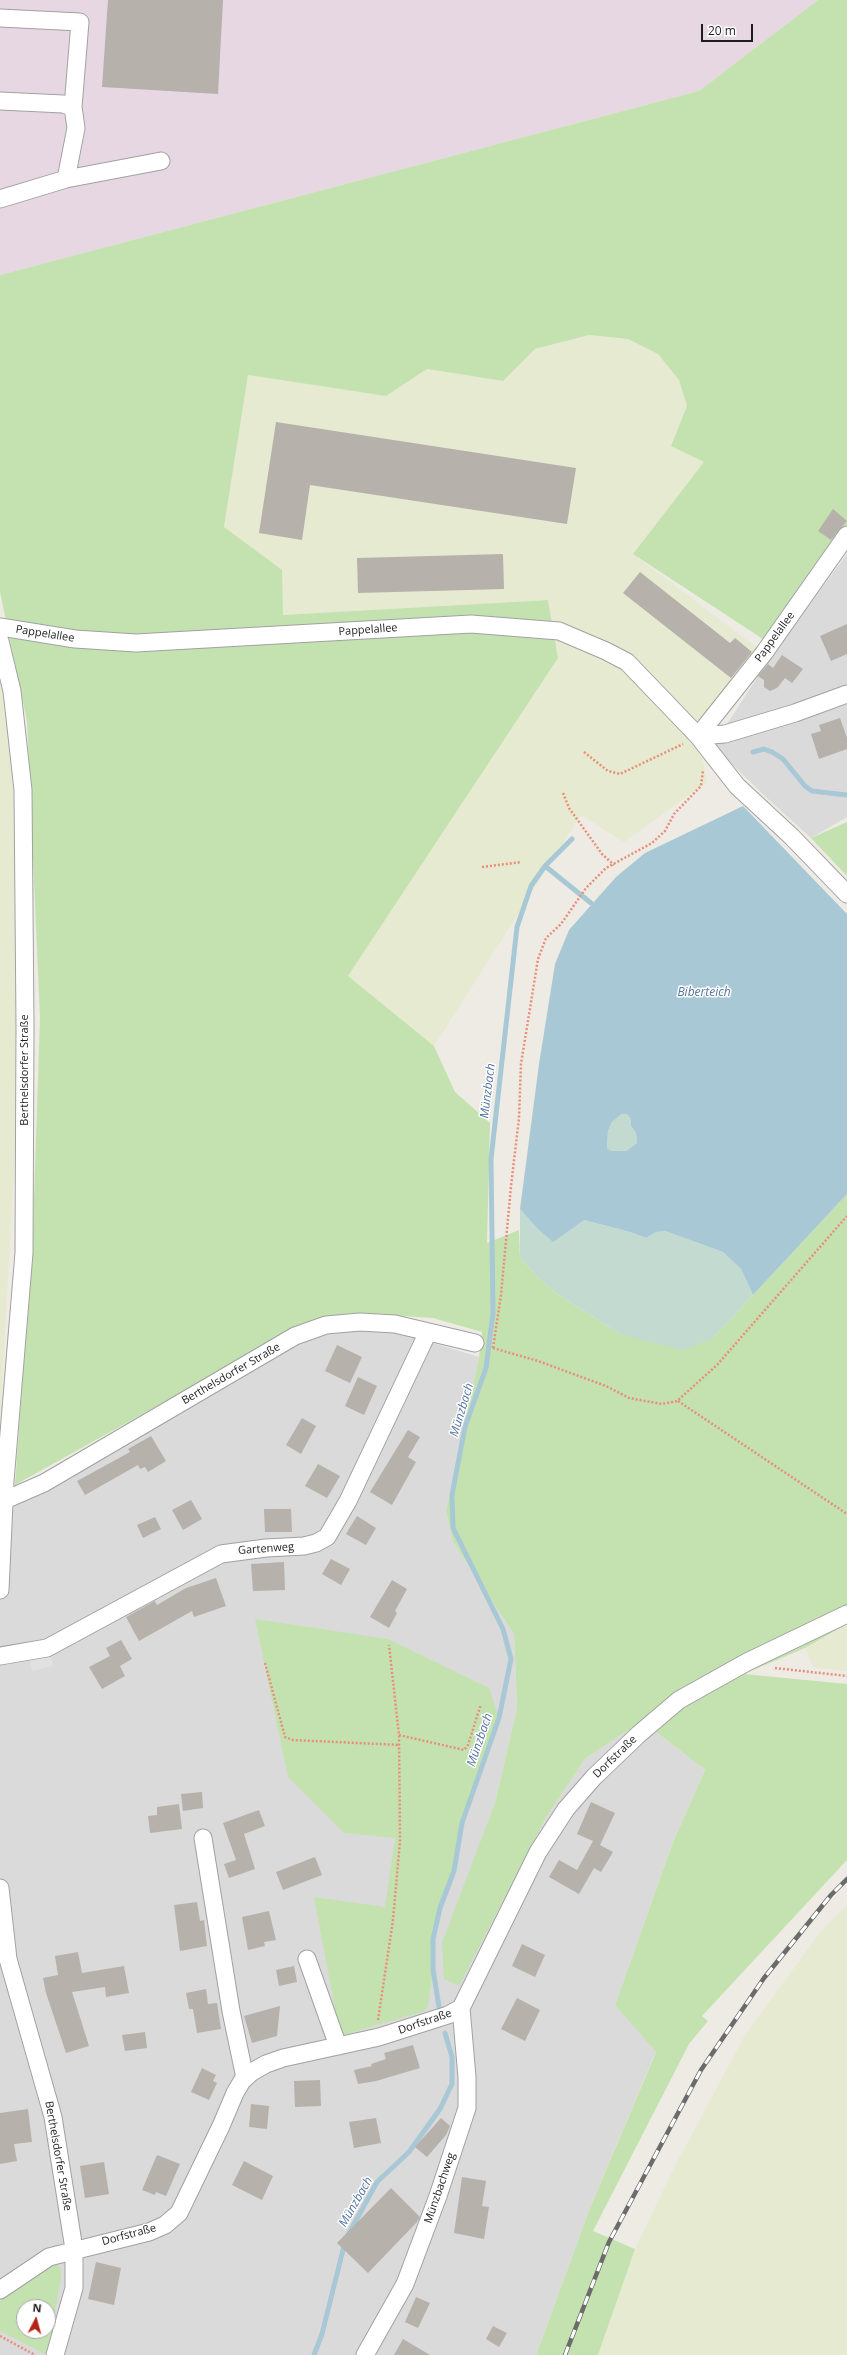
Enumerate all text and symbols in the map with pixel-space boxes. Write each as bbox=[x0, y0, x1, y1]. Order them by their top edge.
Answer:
scale bar bbox=[703, 16, 755, 42]
text: 20 m bbox=[708, 22, 736, 39]
street label: Pappelallee bbox=[752, 609, 798, 665]
street label: Pappelallee bbox=[338, 621, 398, 639]
street label: Pappelallee bbox=[15, 623, 75, 645]
water label: Biberteich bbox=[677, 986, 731, 1000]
street label: Berthelsdorfer Straße bbox=[18, 1014, 32, 1126]
water label: Münzbach bbox=[477, 1063, 499, 1119]
street label: Berthelsdorfer Straße bbox=[180, 1340, 282, 1408]
water label: Münzbach bbox=[447, 1381, 477, 1439]
street label: Gartenweg bbox=[238, 1540, 294, 1558]
water label: Münzbach bbox=[464, 1712, 496, 1768]
street label: Dorfstraße bbox=[590, 1733, 640, 1781]
street label: Dorfstraße bbox=[397, 2007, 453, 2037]
street label: Berthelsdorfer Straße bbox=[42, 2100, 74, 2212]
street label: Münzbachweg bbox=[422, 2151, 458, 2225]
water label: Münzbach bbox=[336, 2174, 376, 2230]
street label: Dorfstraße bbox=[100, 2221, 158, 2249]
north arrow bbox=[16, 2299, 56, 2339]
text: N bbox=[32, 2300, 42, 2315]

